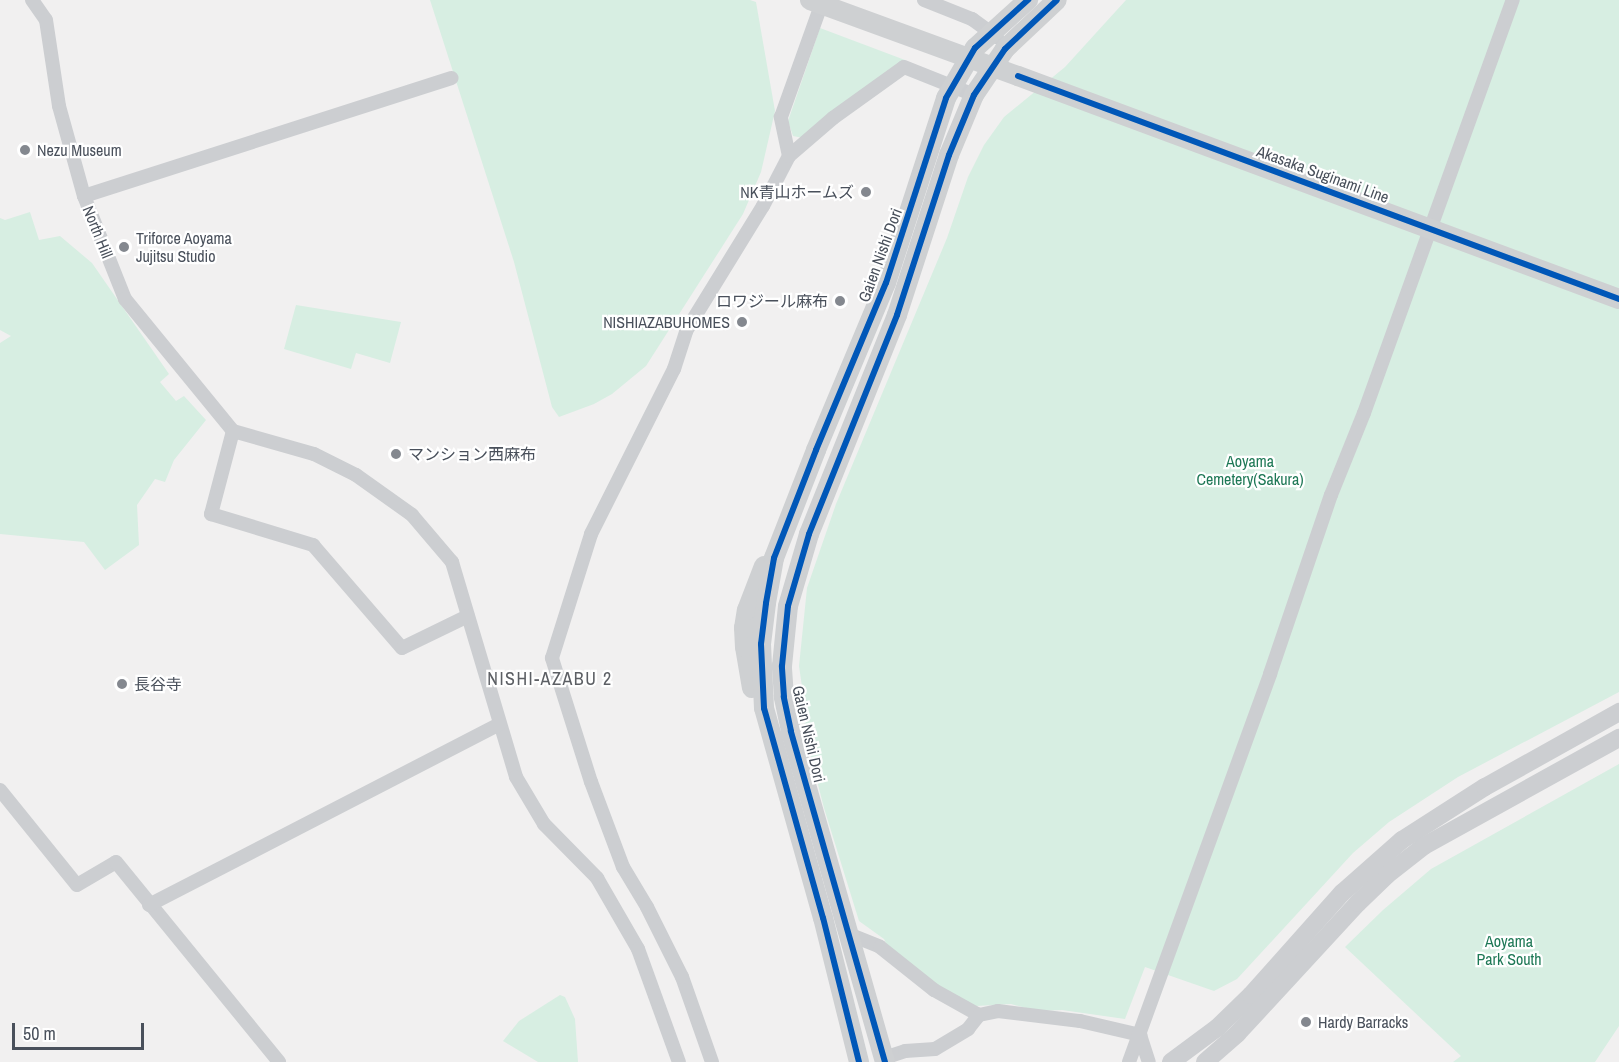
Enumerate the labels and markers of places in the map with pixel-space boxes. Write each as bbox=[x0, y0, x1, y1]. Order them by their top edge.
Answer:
place label: Nezu Museum bbox=[37, 140, 122, 160]
marker: Nezu Museum bbox=[18, 143, 32, 157]
place label: NK青山ホームズ bbox=[740, 182, 854, 202]
marker: NK青山ホームズ bbox=[859, 185, 873, 199]
place label: Triforce Aoyama Jujitsu Studio bbox=[136, 228, 232, 266]
marker: Triforce Aoyama Jujitsu Studio bbox=[117, 240, 131, 254]
place label: ロワジール麻布 bbox=[716, 291, 828, 311]
marker: ロワジール麻布 bbox=[833, 294, 847, 308]
place label: NISHIAZABUHOMES bbox=[603, 312, 730, 332]
marker: NISHIAZABUHOMES bbox=[735, 315, 749, 329]
place label: マンション西麻布 bbox=[408, 444, 536, 464]
marker: マンション西麻布 bbox=[389, 447, 403, 461]
place label: 長谷寺 bbox=[134, 674, 182, 694]
marker: 長谷寺 bbox=[115, 677, 129, 691]
place label: Hardy Barracks bbox=[1318, 1012, 1408, 1032]
marker: Hardy Barracks bbox=[1299, 1015, 1313, 1029]

